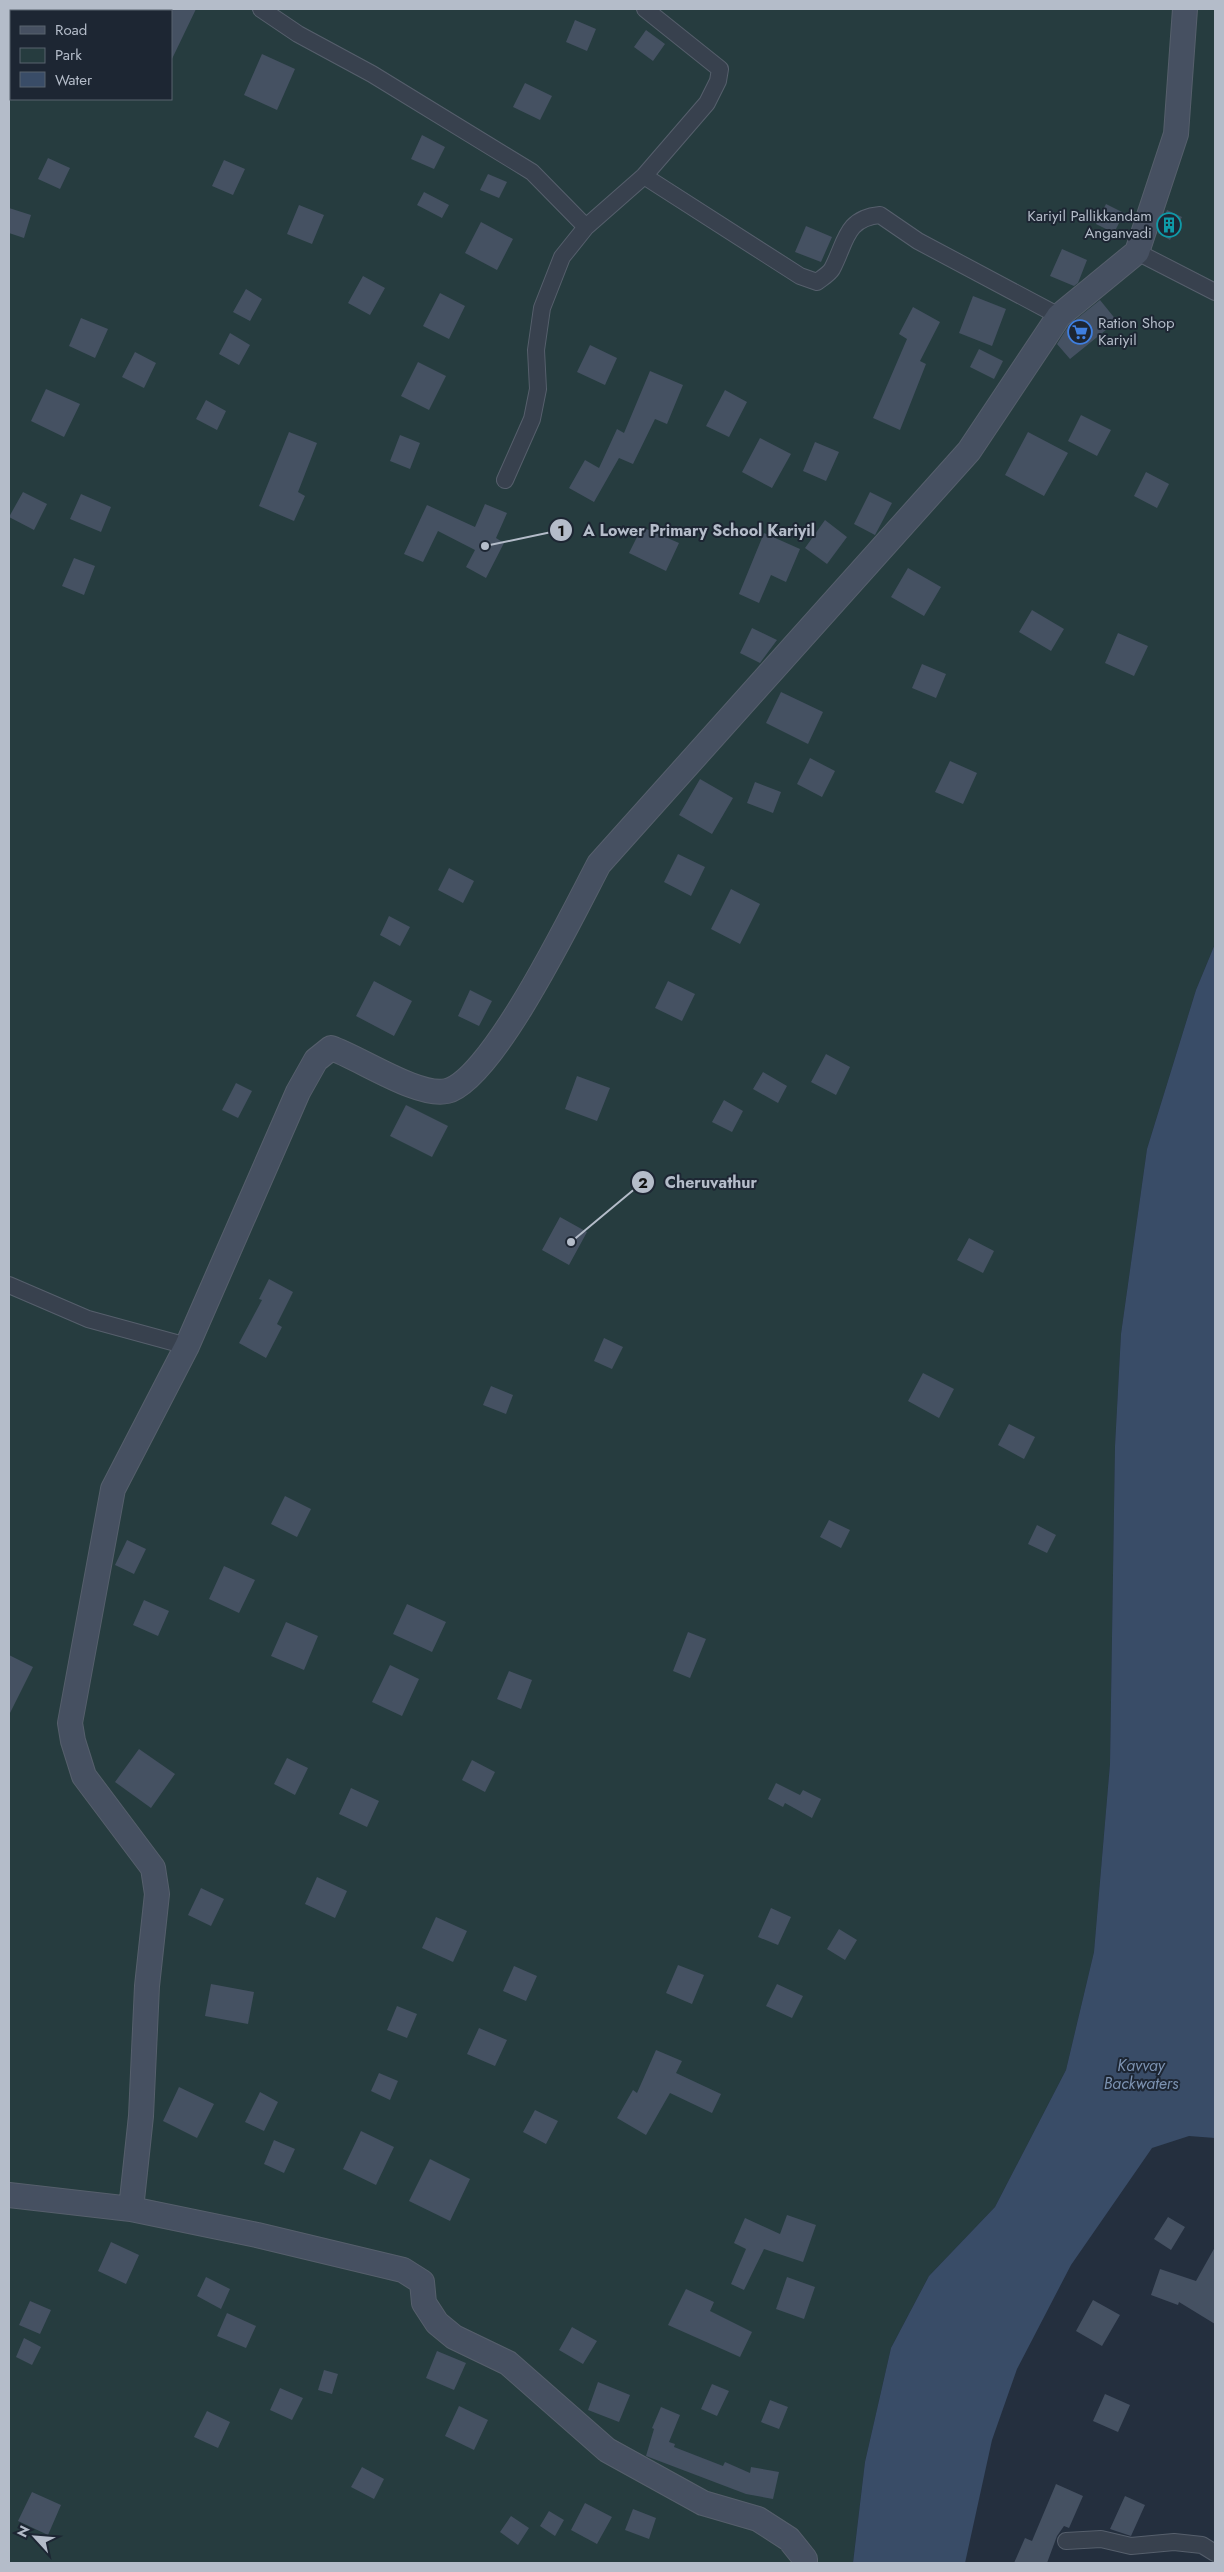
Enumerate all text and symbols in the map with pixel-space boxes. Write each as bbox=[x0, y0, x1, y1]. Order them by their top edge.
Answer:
legend bbox=[10, 10, 172, 100]
text: Road bbox=[55, 19, 87, 41]
text: Park bbox=[55, 44, 82, 66]
text: Water bbox=[55, 69, 93, 91]
place label: Kariyil Pallikkandam Anganvadi bbox=[1027, 205, 1152, 244]
building icon: Kariyil Pallikkandam Anganvadi bbox=[1156, 212, 1182, 238]
place label: Ration Shop Kariyil bbox=[1098, 312, 1175, 351]
supermarket icon: Ration Shop Kariyil bbox=[1067, 319, 1093, 345]
callout: A Lower Primary School Kariyil bbox=[548, 515, 826, 546]
text: A Lower Primary School Kariyil bbox=[582, 519, 815, 542]
text: 1 bbox=[557, 520, 565, 542]
callout: Cheruvathur bbox=[630, 1167, 767, 1198]
text: Cheruvathur bbox=[665, 1171, 758, 1194]
text: 2 bbox=[638, 1172, 648, 1194]
water label: Kavvay Backwaters bbox=[1104, 2054, 1179, 2095]
north arrow bbox=[10, 2512, 60, 2562]
text: N bbox=[12, 2522, 35, 2541]

